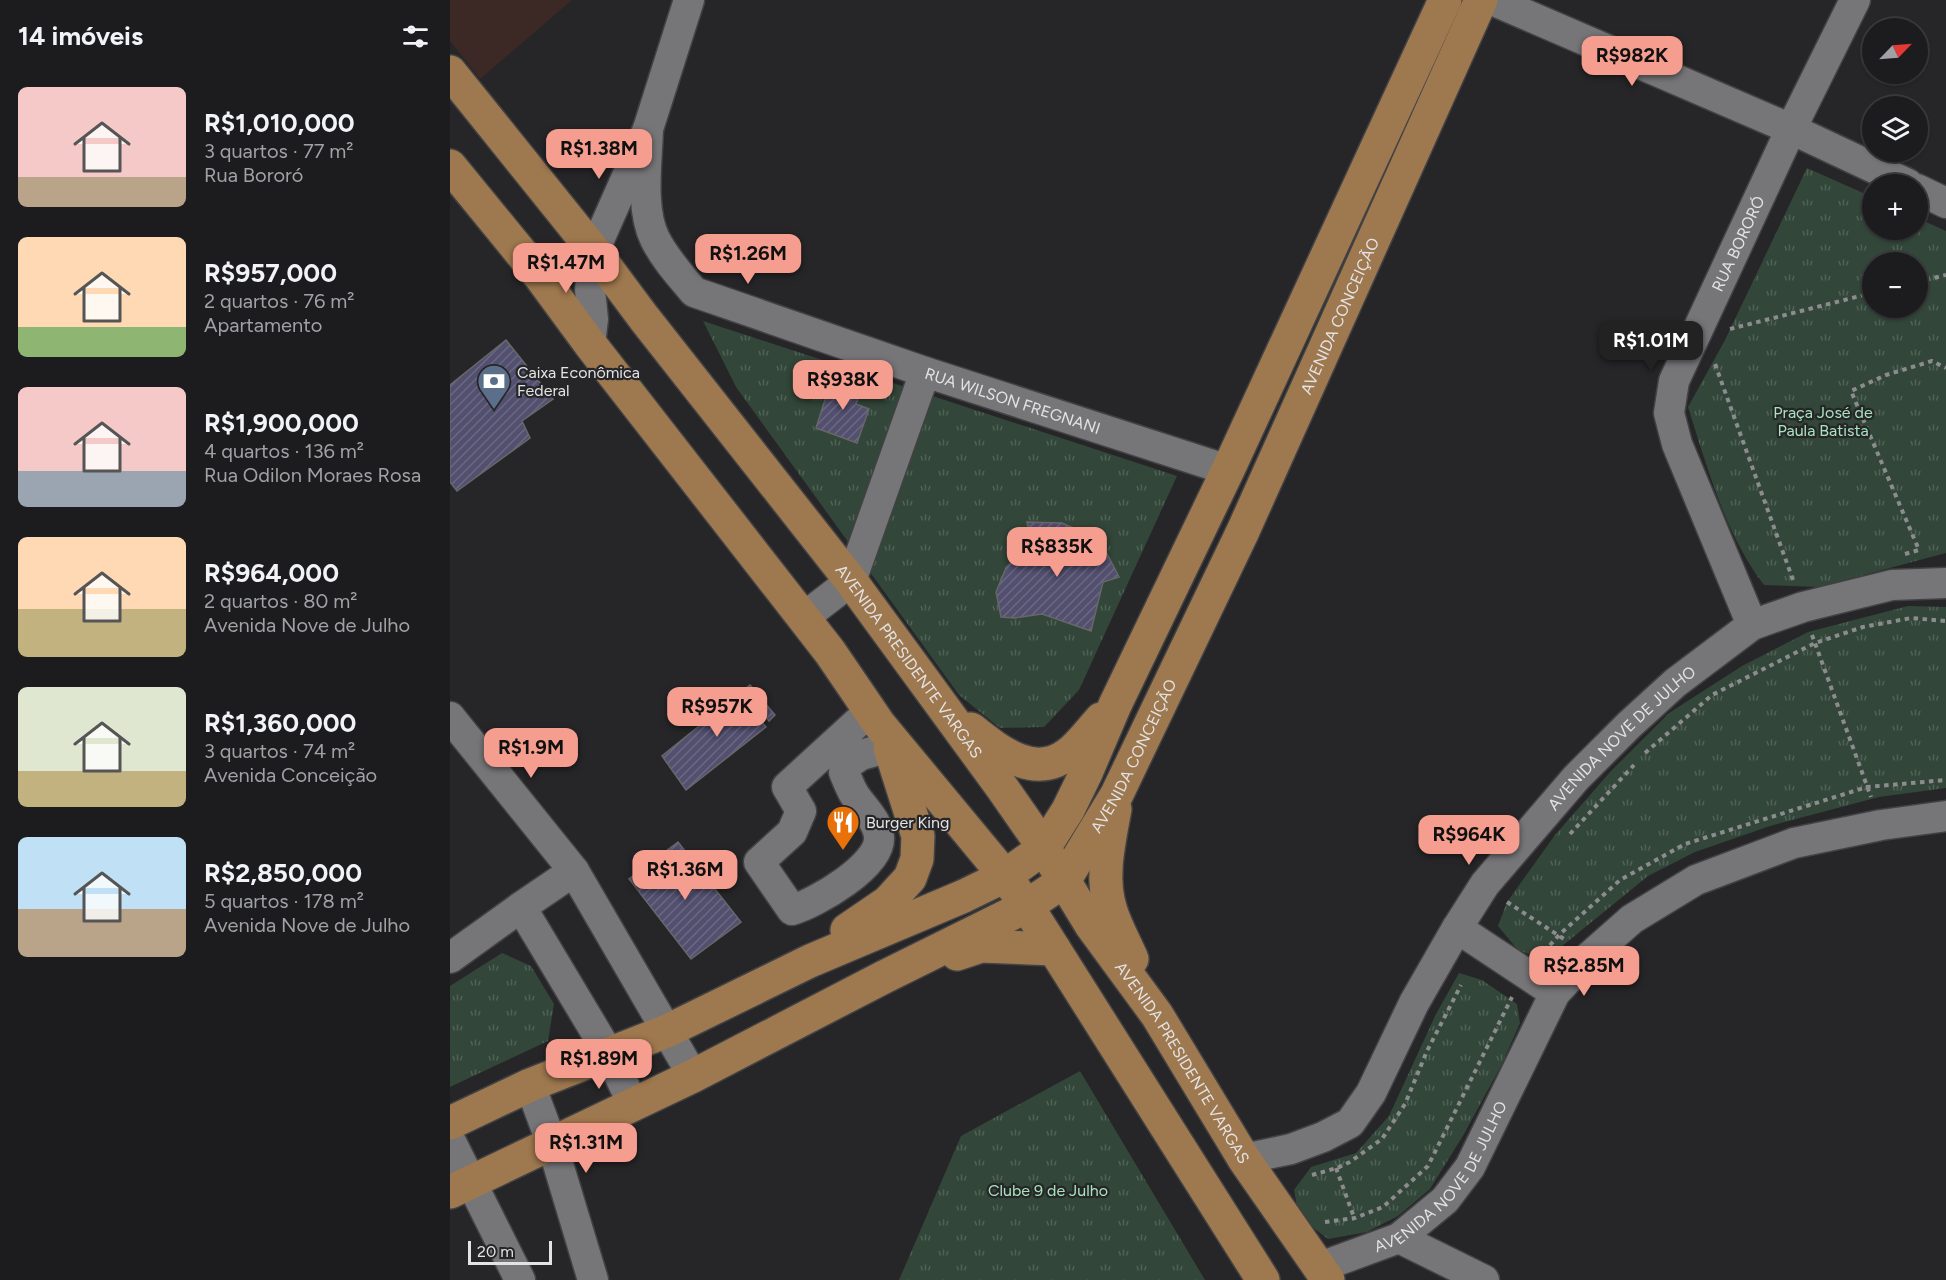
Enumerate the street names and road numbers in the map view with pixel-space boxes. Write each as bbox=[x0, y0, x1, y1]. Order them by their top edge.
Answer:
street label: RUA BORORÓ bbox=[1708, 193, 1769, 294]
street label: AVENIDA CONCEIÇÃO bbox=[1297, 235, 1383, 397]
street label: RUA WILSON FREGNANI bbox=[923, 364, 1103, 438]
street label: AVENIDA PRESIDENTE VARGAS bbox=[832, 561, 986, 762]
street label: AVENIDA NOVE DE JULHO bbox=[1544, 662, 1699, 814]
street label: AVENIDA CONCEIÇÃO bbox=[1087, 676, 1181, 836]
street label: AVENIDA PRESIDENTE VARGAS bbox=[1111, 958, 1253, 1167]
street label: AVENIDA NOVE DE JULHO bbox=[1372, 1098, 1511, 1256]

